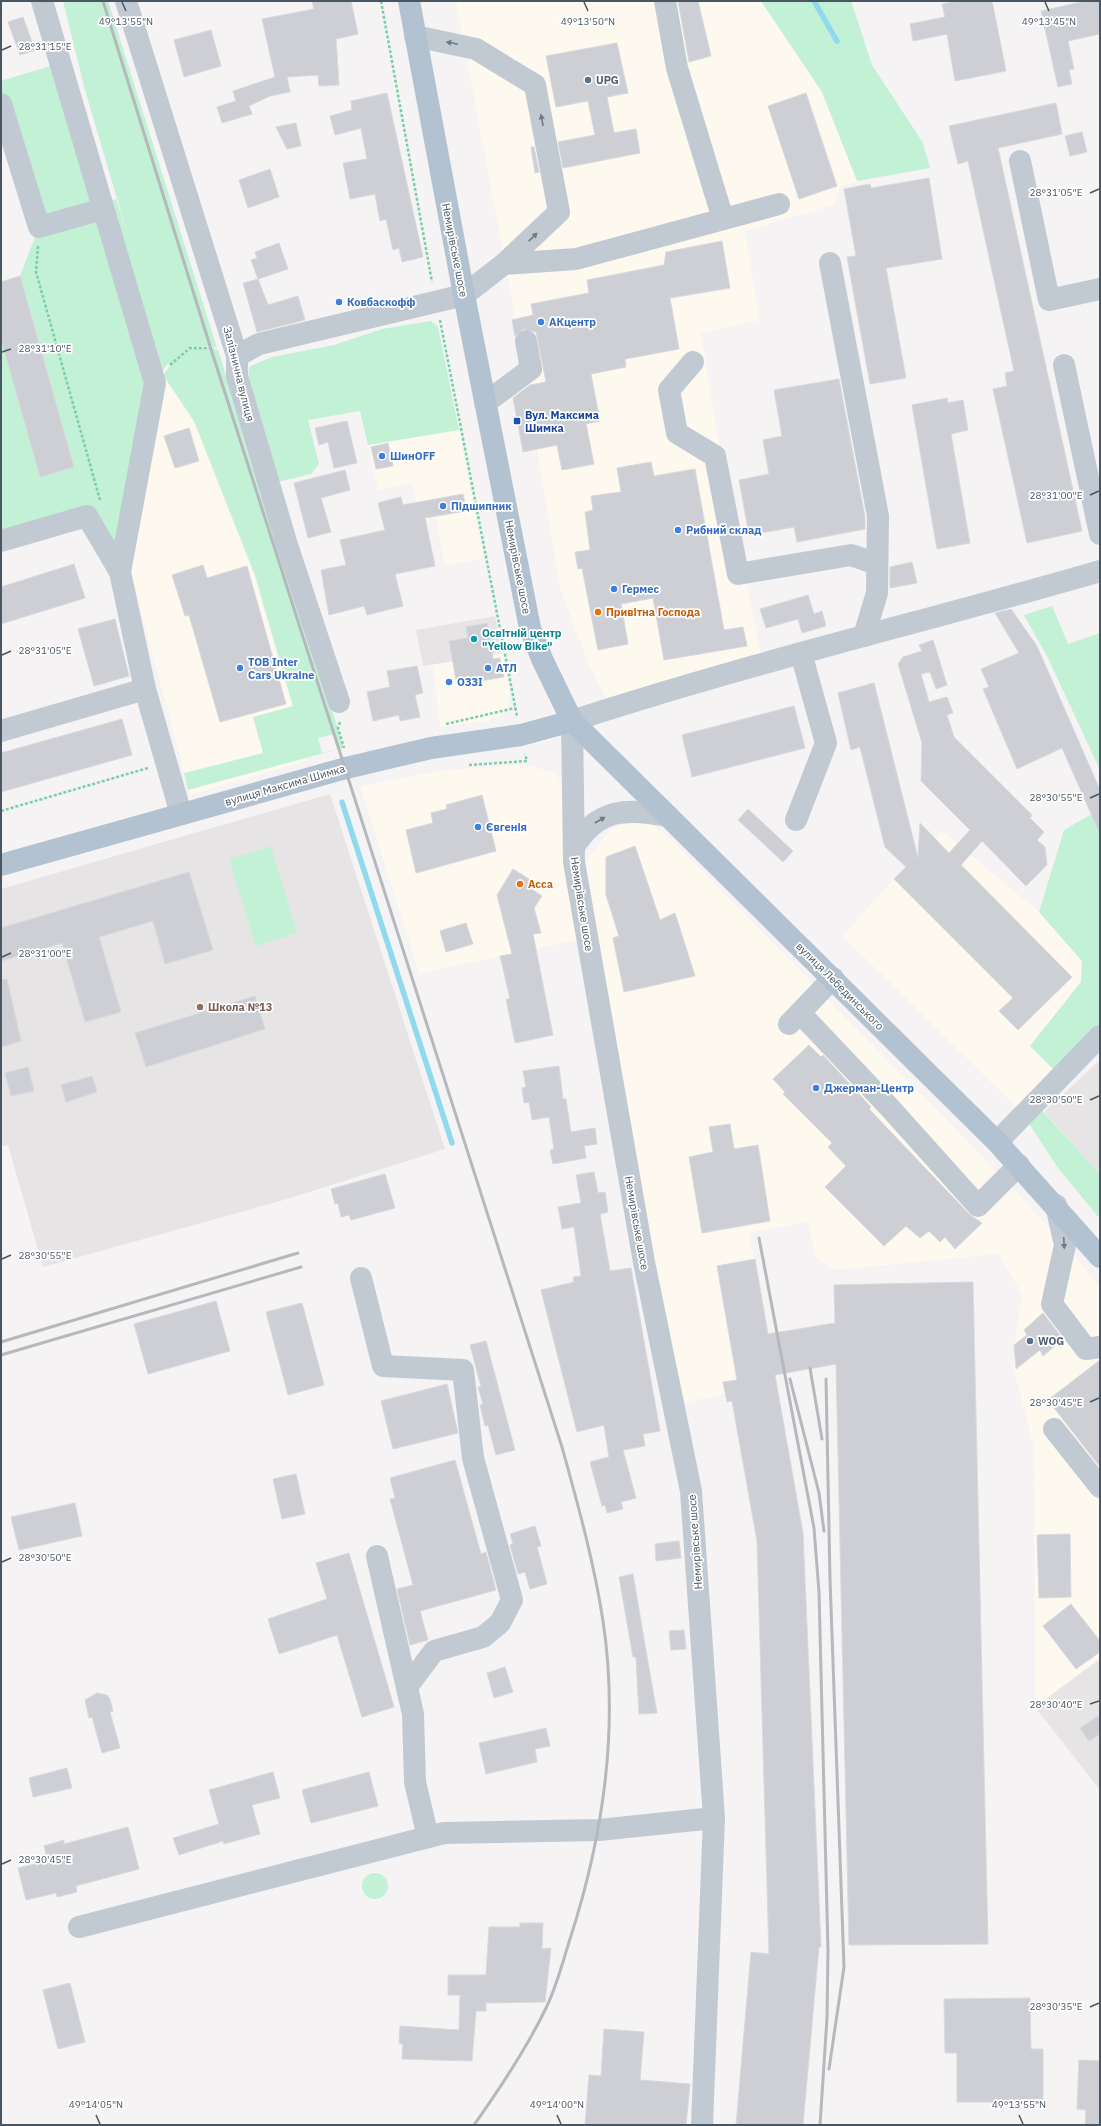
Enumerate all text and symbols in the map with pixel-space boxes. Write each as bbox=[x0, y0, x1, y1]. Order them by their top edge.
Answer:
text: 49°13'55"N bbox=[99, 15, 153, 28]
text: 49°13'50"N bbox=[561, 15, 615, 28]
text: 49°13'45"N bbox=[1022, 15, 1076, 28]
text: 28°31'15"E bbox=[18, 40, 72, 53]
one-way arrow bbox=[445, 40, 458, 46]
place label: UPG bbox=[596, 73, 619, 87]
marker: UPG bbox=[583, 75, 593, 85]
one-way arrow bbox=[538, 114, 544, 127]
text: 28°31'05"E bbox=[1029, 186, 1083, 199]
street label: Немирівське шосе bbox=[439, 202, 471, 298]
one-way arrow bbox=[528, 232, 538, 242]
place label: Ковбаскофф bbox=[347, 295, 416, 309]
marker: Ковбаскофф bbox=[334, 297, 344, 307]
place label: АКцентр bbox=[549, 315, 596, 329]
marker: АКцентр bbox=[536, 317, 546, 327]
street label: Залізнична вулиця bbox=[220, 325, 258, 423]
text: 28°31'10"E bbox=[18, 342, 72, 355]
place label: Вул. Максима Шимка bbox=[525, 408, 599, 435]
marker: Вул. Максима Шимка bbox=[512, 416, 522, 426]
place label: ШинOFF bbox=[390, 449, 436, 463]
marker: ШинOFF bbox=[377, 451, 387, 461]
text: 28°31'00"E bbox=[1029, 489, 1083, 502]
place label: Підшипник bbox=[451, 499, 512, 513]
marker: Підшипник bbox=[438, 501, 448, 511]
street label: Немирівське шосе bbox=[502, 519, 534, 615]
place label: Рибний склад bbox=[686, 523, 762, 537]
marker: Рибний склад bbox=[673, 525, 683, 535]
place label: Гермес bbox=[622, 582, 659, 596]
marker: Гермес bbox=[609, 584, 619, 594]
place label: Привітна Господа bbox=[606, 605, 700, 619]
marker: Привітна Господа bbox=[593, 607, 603, 617]
place label: Освітній центр "Yellow Bike" bbox=[482, 626, 562, 653]
marker: Освітній центр "Yellow Bike" bbox=[469, 634, 479, 644]
text: 28°31'05"E bbox=[18, 644, 72, 657]
place label: ТОВ Inter Cars Ukraine bbox=[248, 655, 314, 682]
place label: АТЛ bbox=[496, 661, 517, 675]
marker: ТОВ Inter Cars Ukraine bbox=[235, 663, 245, 673]
marker: АТЛ bbox=[483, 663, 493, 673]
place label: ОЗЗІ bbox=[457, 675, 483, 689]
marker: ОЗЗІ bbox=[444, 677, 454, 687]
street label: вулиця Максима Шимка bbox=[223, 761, 347, 809]
text: 28°30'55"E bbox=[1029, 791, 1083, 804]
one-way arrow bbox=[594, 816, 606, 823]
place label: Євгенія bbox=[486, 820, 527, 834]
marker: Євгенія bbox=[473, 822, 483, 832]
street label: Немирівське шосе bbox=[568, 856, 596, 952]
place label: Асса bbox=[528, 877, 553, 891]
marker: Асса bbox=[515, 879, 525, 889]
street label: вулиця Лебединського bbox=[793, 939, 887, 1033]
text: 28°31'00"E bbox=[18, 947, 72, 960]
place label: Школа №13 bbox=[208, 1000, 272, 1014]
marker: Школа №13 bbox=[195, 1002, 205, 1012]
place label: Джерман-Центр bbox=[824, 1081, 914, 1095]
marker: Джерман-Центр bbox=[811, 1083, 821, 1093]
text: 28°30'50"E bbox=[1029, 1093, 1083, 1106]
street label: Немирівське шосе bbox=[622, 1175, 652, 1271]
one-way arrow bbox=[1060, 1237, 1067, 1249]
text: 28°30'55"E bbox=[18, 1249, 72, 1262]
place label: WOG bbox=[1038, 1334, 1064, 1348]
marker: WOG bbox=[1025, 1336, 1035, 1346]
text: 28°30'45"E bbox=[1029, 1396, 1083, 1409]
street label: Немирівське шосе bbox=[685, 1494, 705, 1590]
text: 28°30'50"E bbox=[18, 1551, 72, 1564]
text: 28°30'40"E bbox=[1029, 1698, 1083, 1711]
text: 28°30'45"E bbox=[18, 1853, 72, 1866]
text: 28°30'35"E bbox=[1029, 2000, 1083, 2013]
text: 49°14'05"N bbox=[69, 2098, 123, 2111]
text: 49°14'00"N bbox=[530, 2098, 584, 2111]
text: 49°13'55"N bbox=[992, 2098, 1046, 2111]

